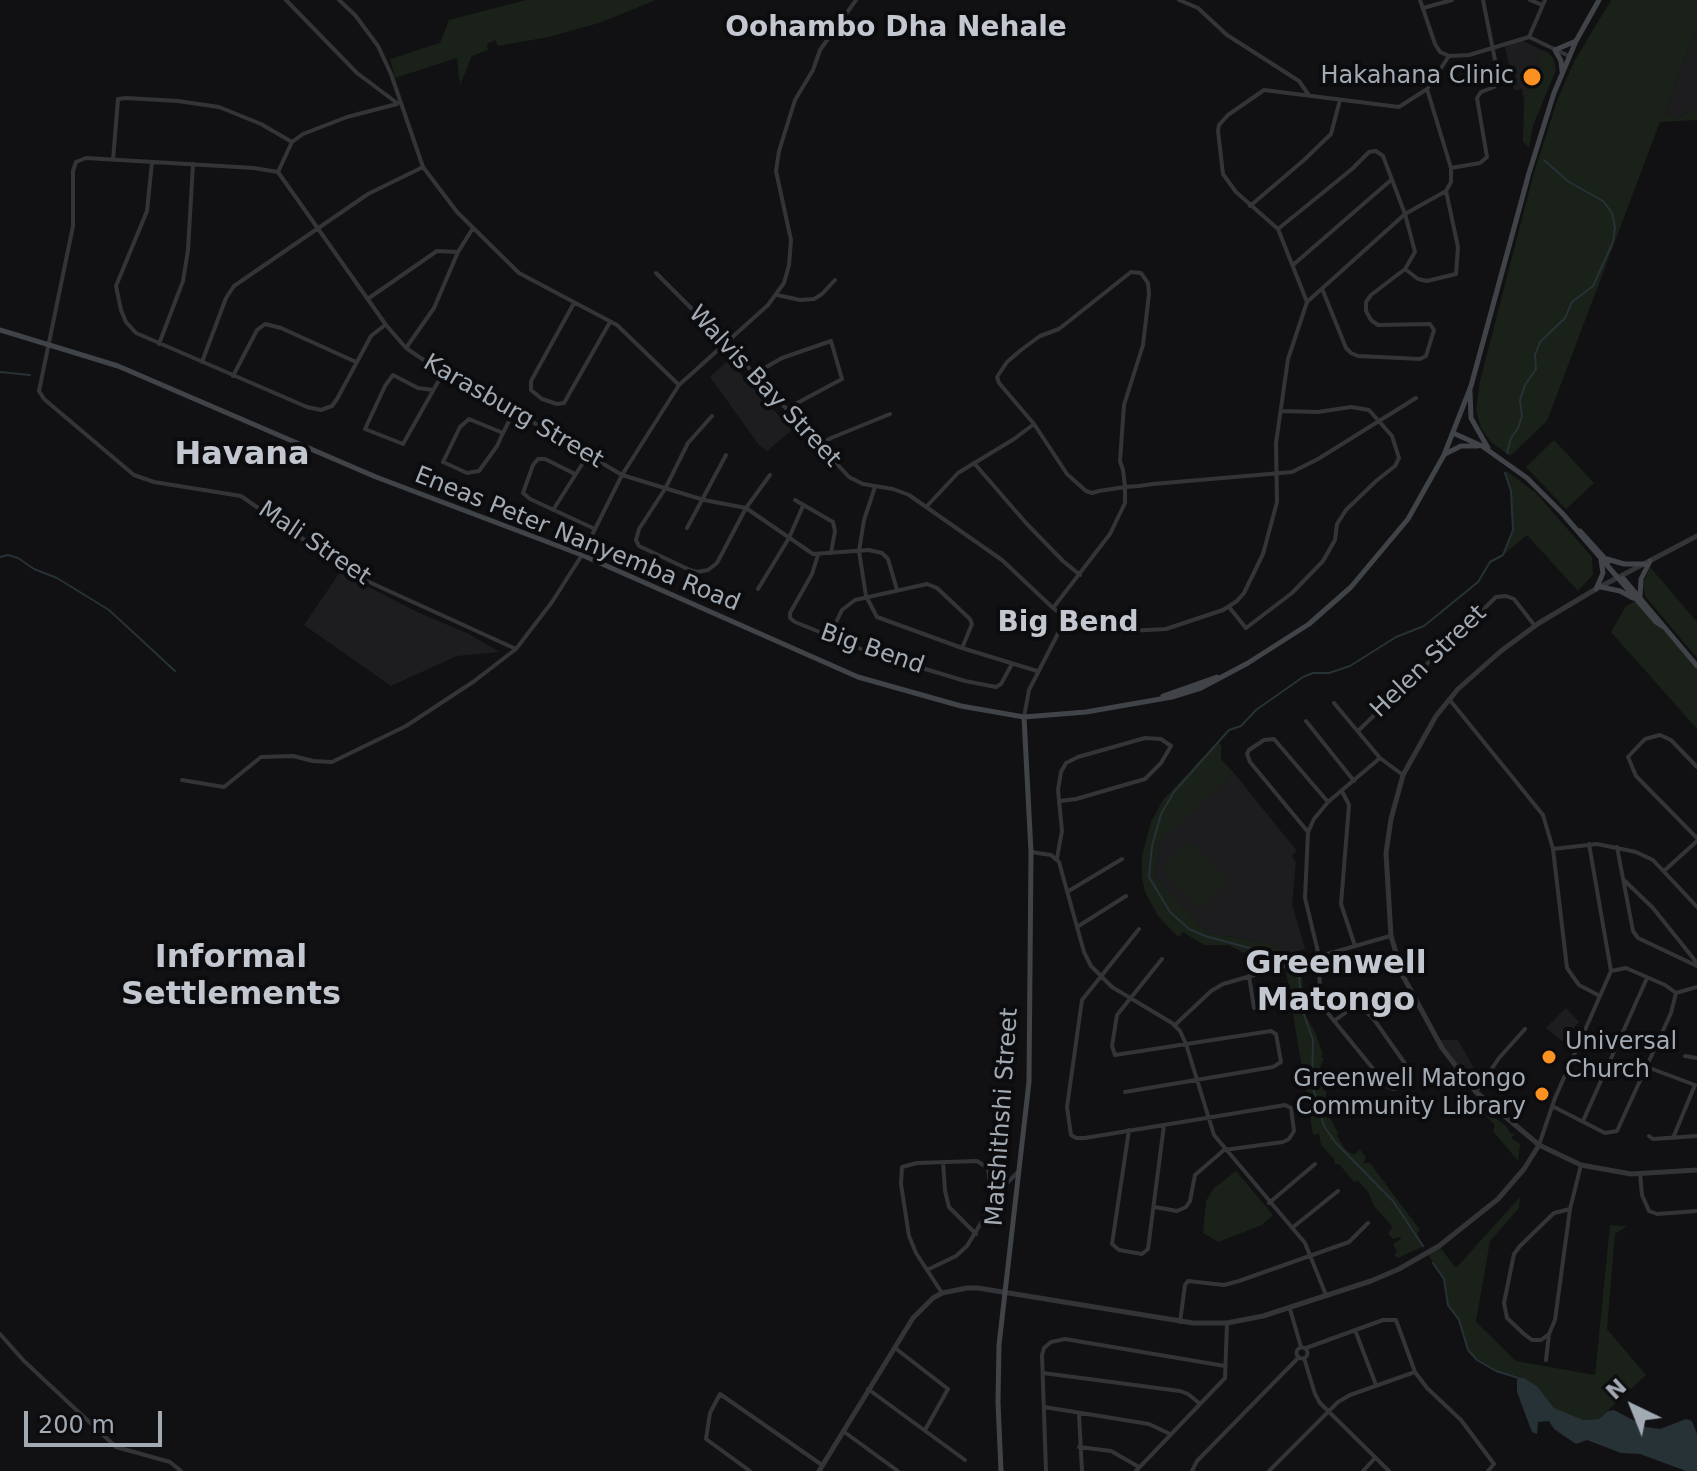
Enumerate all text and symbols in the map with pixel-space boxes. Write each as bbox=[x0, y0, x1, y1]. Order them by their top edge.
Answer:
district label: Oohambo Dha Nehale bbox=[725, 12, 1067, 46]
place label: Hakahana Clinic bbox=[1320, 63, 1514, 91]
marker: Hakahana Clinic bbox=[1521, 66, 1543, 88]
street label: Walvis Bay Street bbox=[682, 300, 846, 474]
street label: Karasburg Street bbox=[418, 349, 608, 475]
district label: Havana bbox=[174, 437, 310, 475]
street label: Eneas Peter Nanyemba Road bbox=[410, 461, 744, 619]
street label: Mali Street bbox=[252, 496, 376, 592]
street label: Helen Street bbox=[1365, 600, 1493, 724]
district label: Big Bend bbox=[997, 607, 1139, 641]
street label: Big Bend bbox=[816, 619, 928, 681]
district label: Informal Settlements bbox=[121, 940, 341, 1015]
district label: Greenwell Matongo bbox=[1245, 946, 1427, 1021]
street label: Matshithshi Street bbox=[981, 1007, 1025, 1227]
place label: Universal Church bbox=[1565, 1029, 1677, 1085]
marker: Universal Church bbox=[1540, 1048, 1558, 1066]
place label: Greenwell Matongo Community Library bbox=[1293, 1066, 1526, 1122]
marker: Greenwell Matongo Community Library bbox=[1533, 1085, 1551, 1103]
north arrow bbox=[1593, 1367, 1673, 1447]
text: N bbox=[1601, 1374, 1632, 1405]
scale bar bbox=[28, 1395, 166, 1445]
text: 200 m bbox=[38, 1411, 115, 1439]

